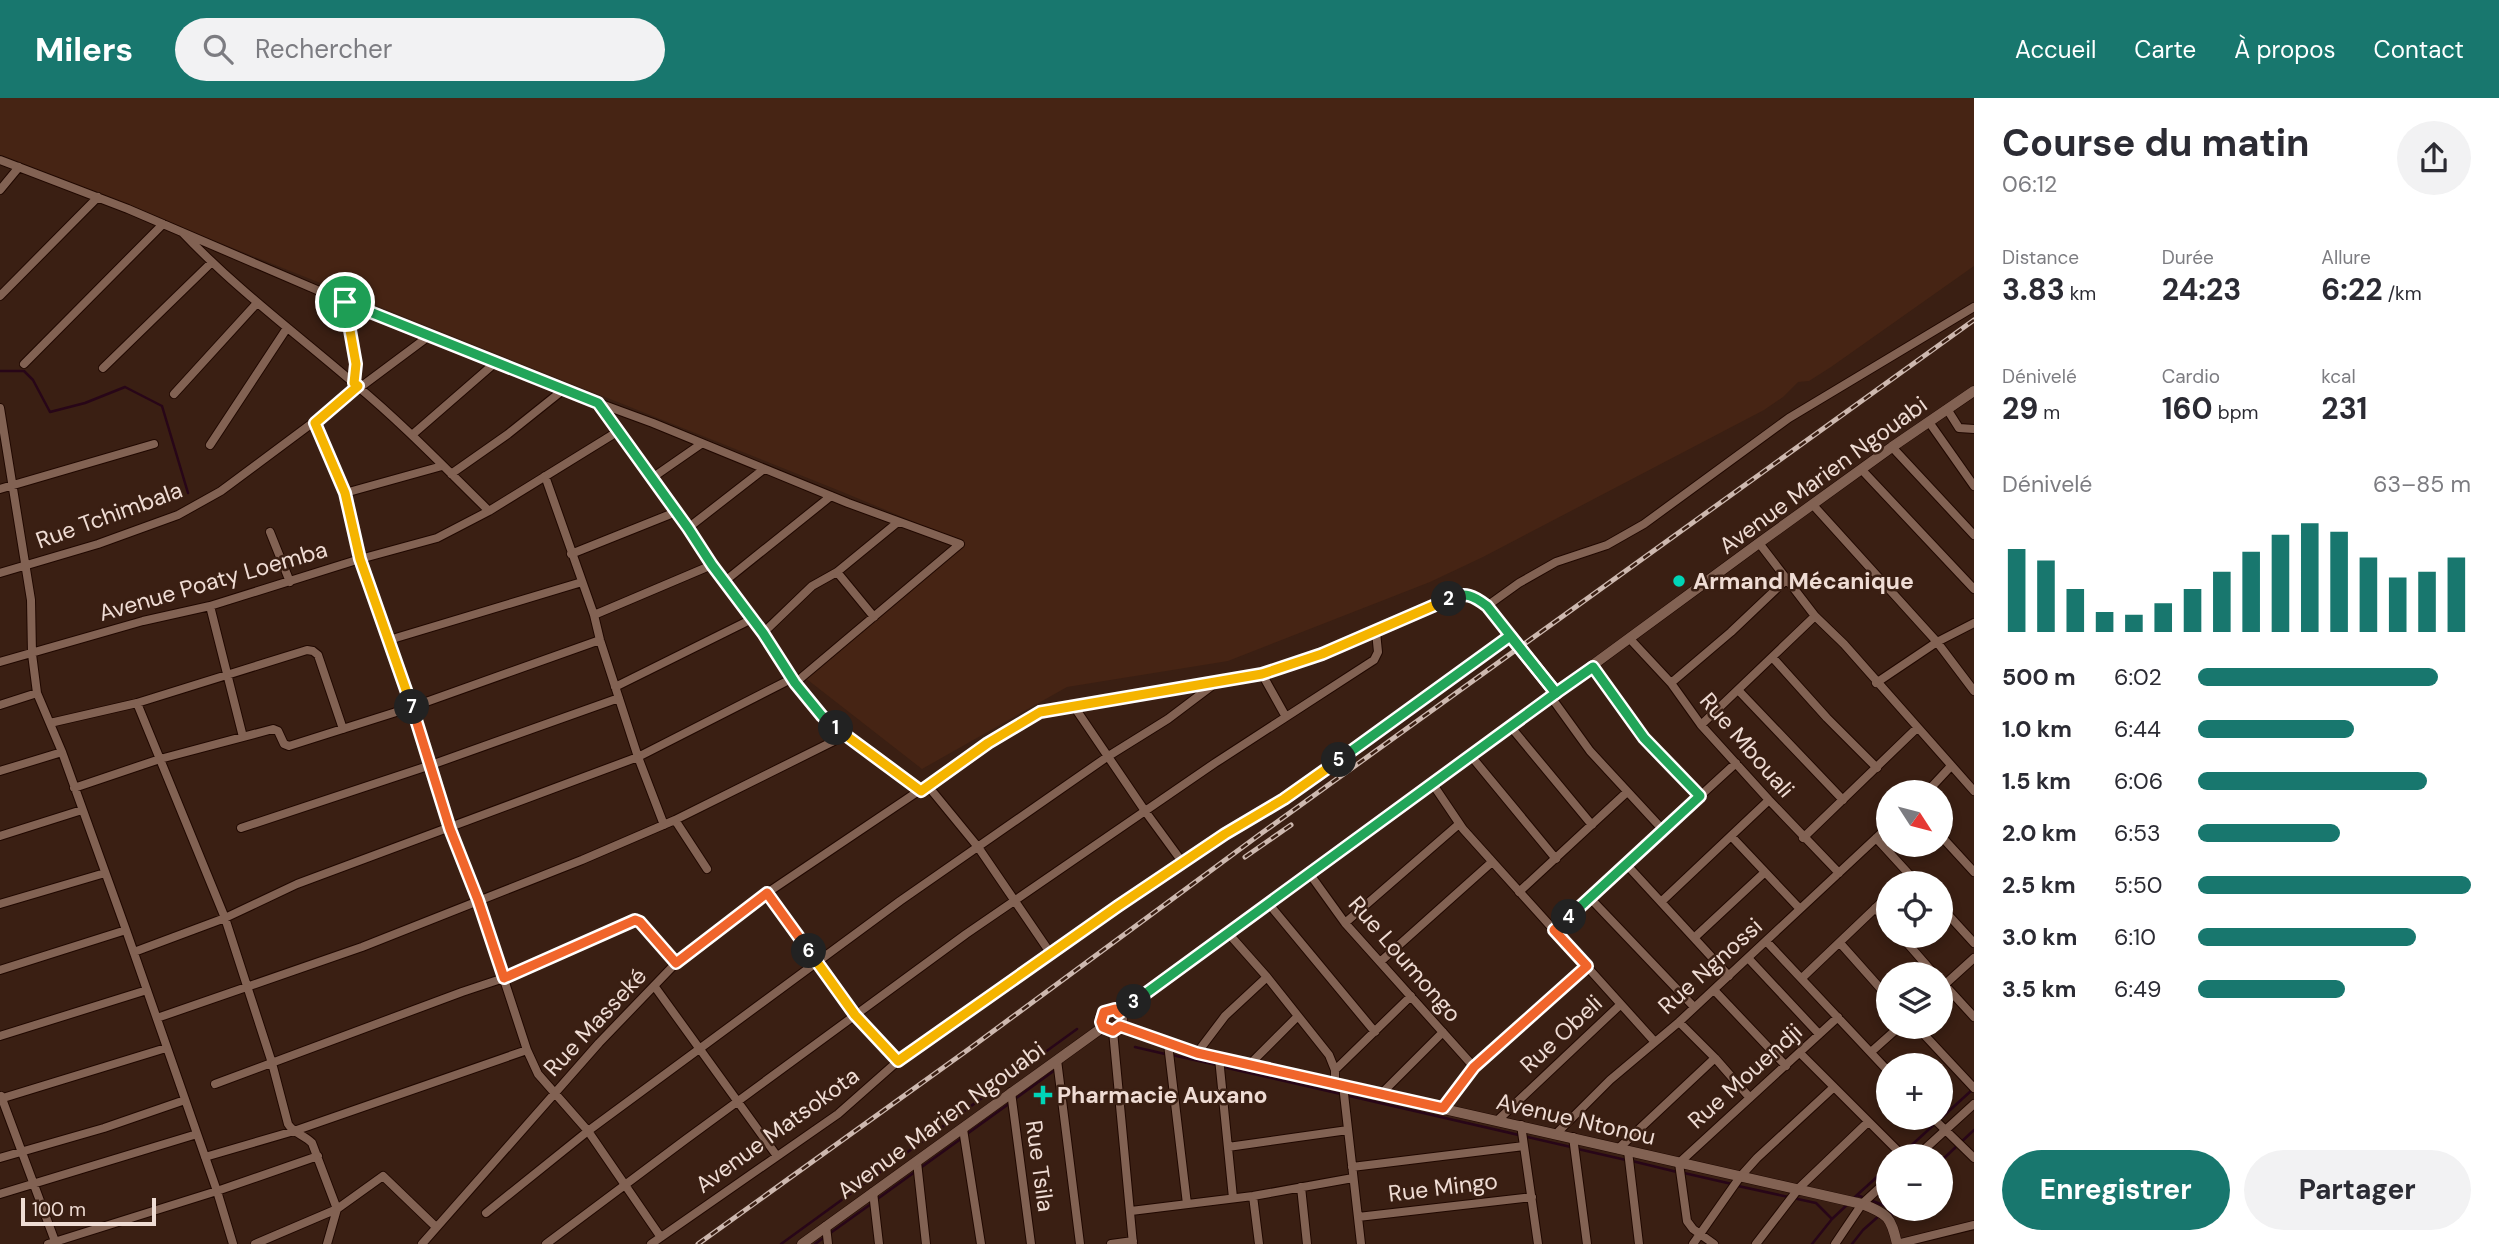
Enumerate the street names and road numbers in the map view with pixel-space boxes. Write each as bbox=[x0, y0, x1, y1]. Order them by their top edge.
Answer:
street label: Avenue Marien Ngouabi bbox=[1713, 389, 1933, 561]
street label: Rue Tchimbala bbox=[32, 475, 186, 555]
street label: Avenue Poaty Loemba bbox=[95, 534, 331, 628]
street label: Rue Mbouali bbox=[1693, 686, 1801, 804]
street label: Rue Loumongo bbox=[1342, 890, 1468, 1028]
street label: Rue Ngnossi bbox=[1652, 911, 1768, 1021]
street label: Rue Masseké bbox=[537, 961, 653, 1083]
street label: Rue Obeli bbox=[1513, 988, 1609, 1080]
street label: Rue Mouendji bbox=[1681, 1017, 1809, 1135]
street label: Avenue Marien Ngouabi bbox=[831, 1034, 1051, 1206]
street label: Avenue Matsokota bbox=[689, 1060, 865, 1200]
street label: Avenue Ntonou bbox=[1493, 1086, 1659, 1152]
street label: Rue Tsila bbox=[1019, 1118, 1061, 1214]
street label: Rue Mingo bbox=[1387, 1165, 1499, 1209]

